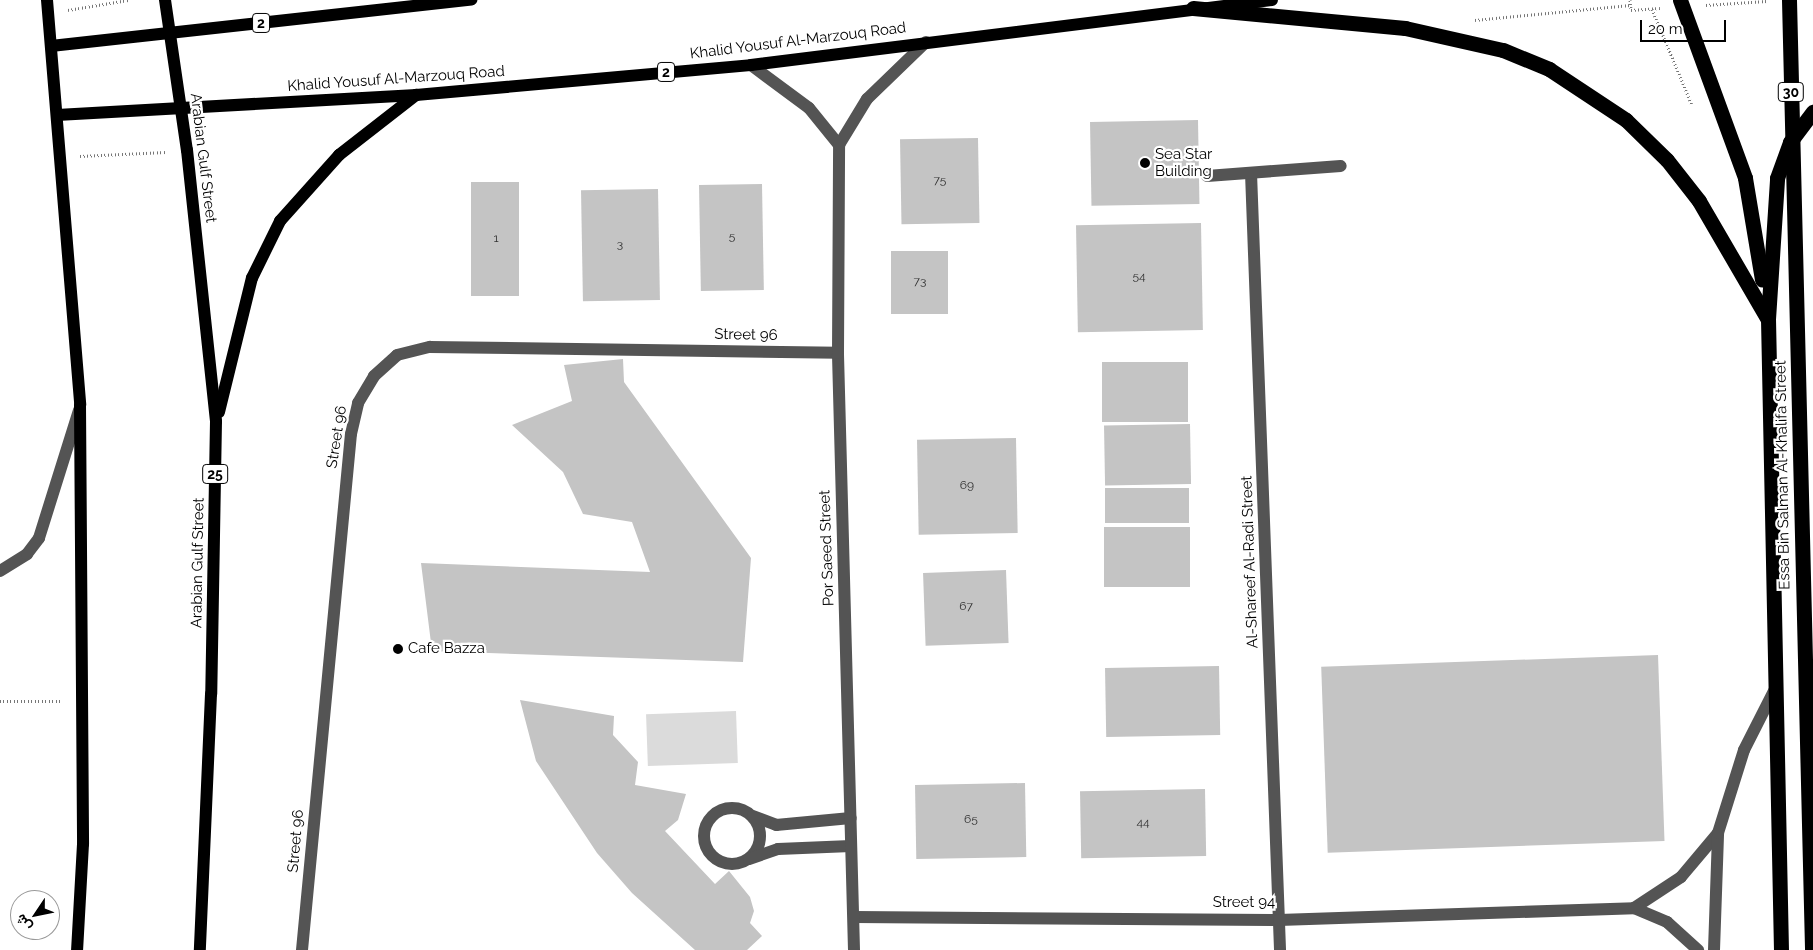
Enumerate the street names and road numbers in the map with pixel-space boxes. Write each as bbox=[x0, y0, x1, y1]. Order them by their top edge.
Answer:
road number: 2 bbox=[251, 12, 271, 34]
street label: Khalid Yousuf Al-Marzouq Road bbox=[688, 19, 908, 63]
road number: 2 bbox=[656, 61, 676, 84]
street label: Khalid Yousuf Al-Marzouq Road bbox=[286, 62, 506, 96]
road number: 30 bbox=[1777, 80, 1805, 104]
street label: Arabian Gulf Street bbox=[186, 92, 220, 224]
street label: Street 96 bbox=[714, 325, 778, 345]
street label: Essa Bin Salman Al-Khalifa Street bbox=[1772, 360, 1794, 590]
street label: Street 96 bbox=[323, 404, 351, 470]
road number: 25 bbox=[201, 462, 229, 486]
street label: Al-Shareef Al-Radi Street bbox=[1238, 475, 1262, 649]
street label: Por Saeed Street bbox=[816, 489, 838, 607]
street label: Arabian Gulf Street bbox=[188, 497, 208, 629]
street label: Street 96 bbox=[284, 809, 308, 873]
street label: Street 94 bbox=[1213, 894, 1275, 912]

